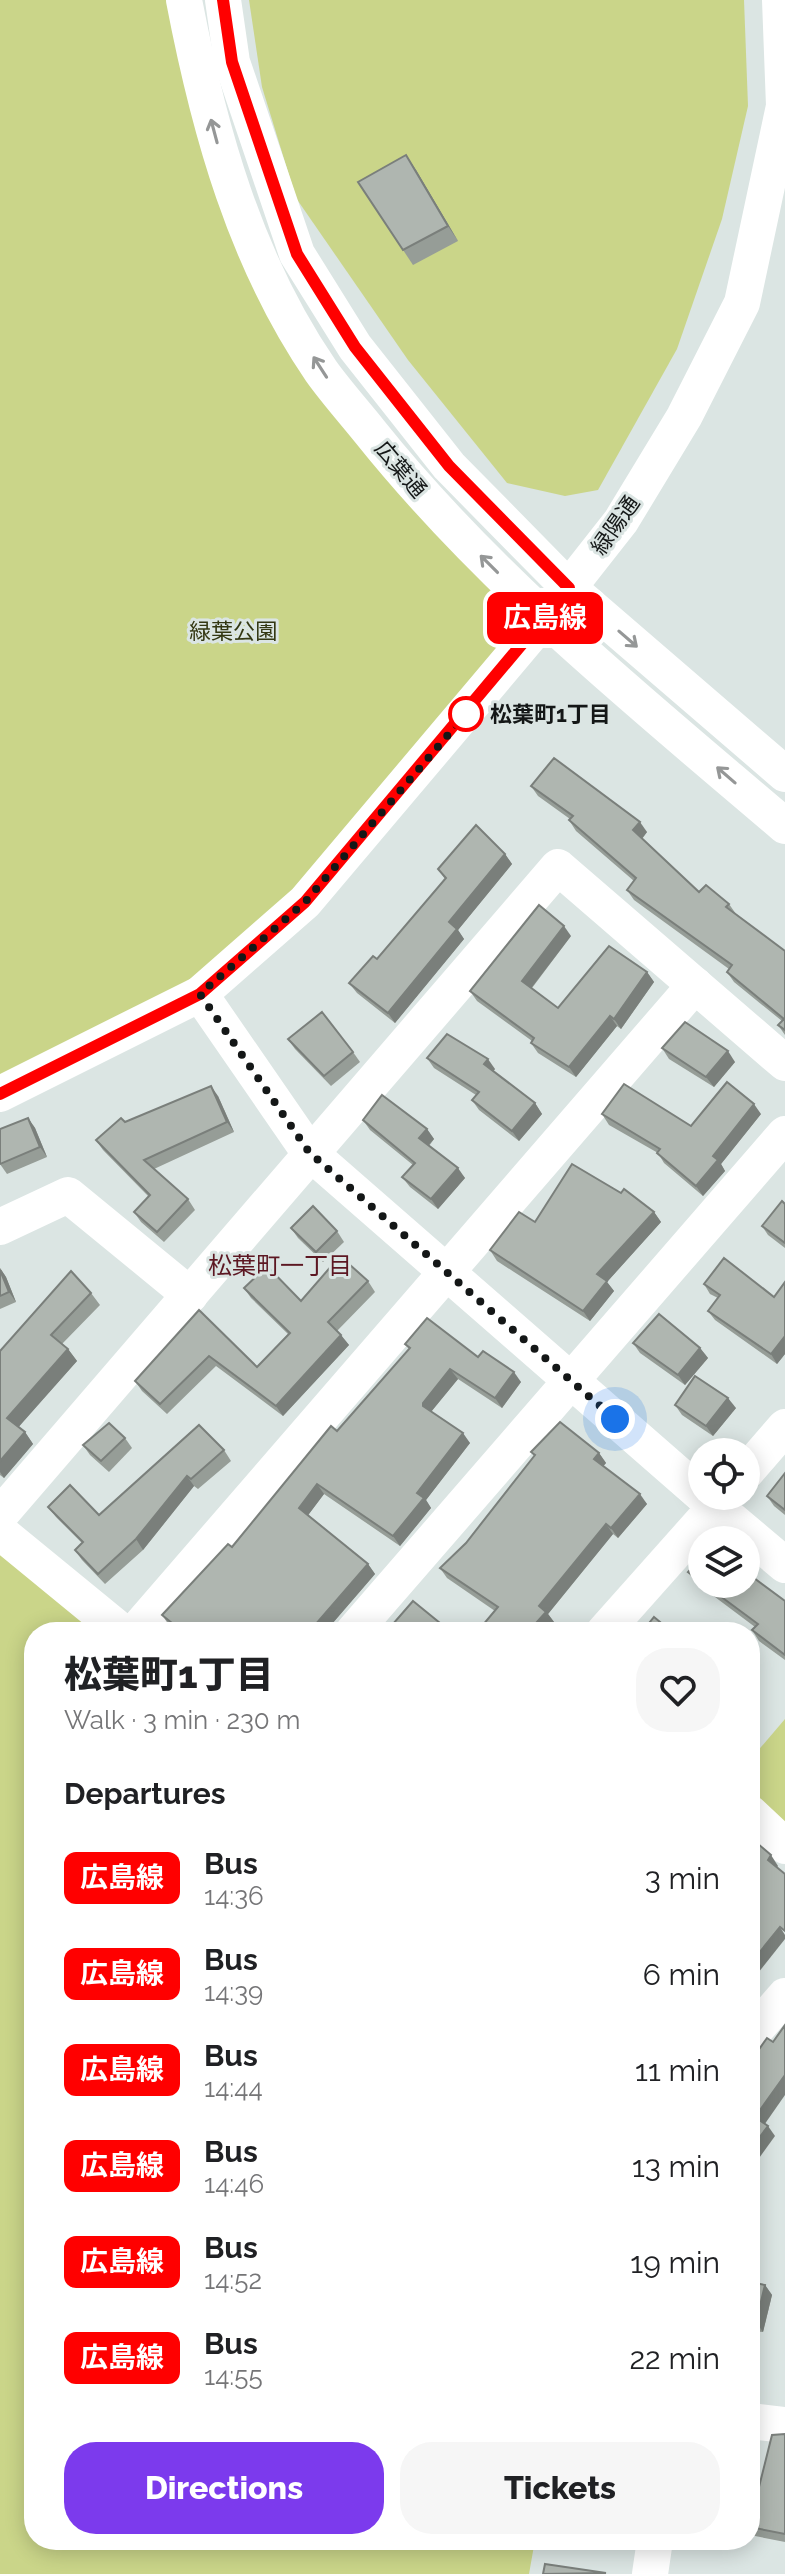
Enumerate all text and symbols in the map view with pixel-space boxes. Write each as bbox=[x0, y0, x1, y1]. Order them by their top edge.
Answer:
one-way arrow bbox=[205, 119, 220, 145]
one-way arrow bbox=[311, 357, 328, 379]
street label: 広葉通 bbox=[370, 435, 432, 503]
street label: 緑陽通 bbox=[585, 491, 645, 559]
one-way arrow bbox=[480, 554, 499, 574]
line badge: 広島線 bbox=[499, 592, 591, 644]
text: 広島線 bbox=[503, 601, 587, 634]
park label: 緑葉公園 bbox=[189, 618, 277, 644]
one-way arrow bbox=[617, 630, 637, 648]
marker: 松葉町1丁目 bbox=[449, 697, 483, 731]
place label: 松葉町1丁目 bbox=[490, 701, 611, 727]
one-way arrow bbox=[716, 767, 737, 785]
district label: 松葉町一丁目 bbox=[208, 1251, 352, 1280]
your location bbox=[595, 1399, 635, 1439]
map controls bbox=[688, 1438, 760, 1598]
button: locate bbox=[688, 1438, 760, 1510]
button: layers bbox=[688, 1526, 760, 1598]
button: heart bbox=[636, 1648, 720, 1732]
text: 松葉町1丁目 bbox=[64, 1652, 274, 1697]
text: Walk · 3 min · 230 m bbox=[64, 1705, 300, 1735]
text: Departures bbox=[64, 1776, 226, 1811]
text: Bus bbox=[204, 1846, 258, 1881]
text: 広島線 bbox=[80, 1861, 164, 1894]
text: 3 min bbox=[645, 1861, 720, 1896]
text: 14:36 bbox=[204, 1881, 264, 1911]
text: Bus bbox=[204, 1942, 258, 1977]
text: 広島線 bbox=[80, 1957, 164, 1990]
text: 6 min bbox=[643, 1957, 720, 1992]
text: 14:39 bbox=[204, 1977, 263, 2007]
text: Bus bbox=[204, 2038, 258, 2073]
text: 広島線 bbox=[80, 2053, 164, 2086]
text: 11 min bbox=[635, 2053, 720, 2088]
text: 14:44 bbox=[204, 2073, 263, 2103]
text: Bus bbox=[204, 2134, 258, 2169]
text: 広島線 bbox=[80, 2149, 164, 2182]
text: 13 min bbox=[632, 2149, 720, 2184]
text: 14:46 bbox=[204, 2169, 264, 2199]
text: Bus bbox=[204, 2230, 258, 2265]
text: 広島線 bbox=[80, 2245, 164, 2278]
text: 19 min bbox=[630, 2245, 720, 2280]
text: 14:52 bbox=[204, 2265, 262, 2295]
text: Bus bbox=[204, 2326, 258, 2361]
text: 広島線 bbox=[80, 2341, 164, 2374]
text: 22 min bbox=[629, 2341, 720, 2376]
text: 14:55 bbox=[204, 2361, 263, 2391]
button: Directions bbox=[64, 2442, 384, 2534]
button: Tickets bbox=[400, 2442, 720, 2534]

